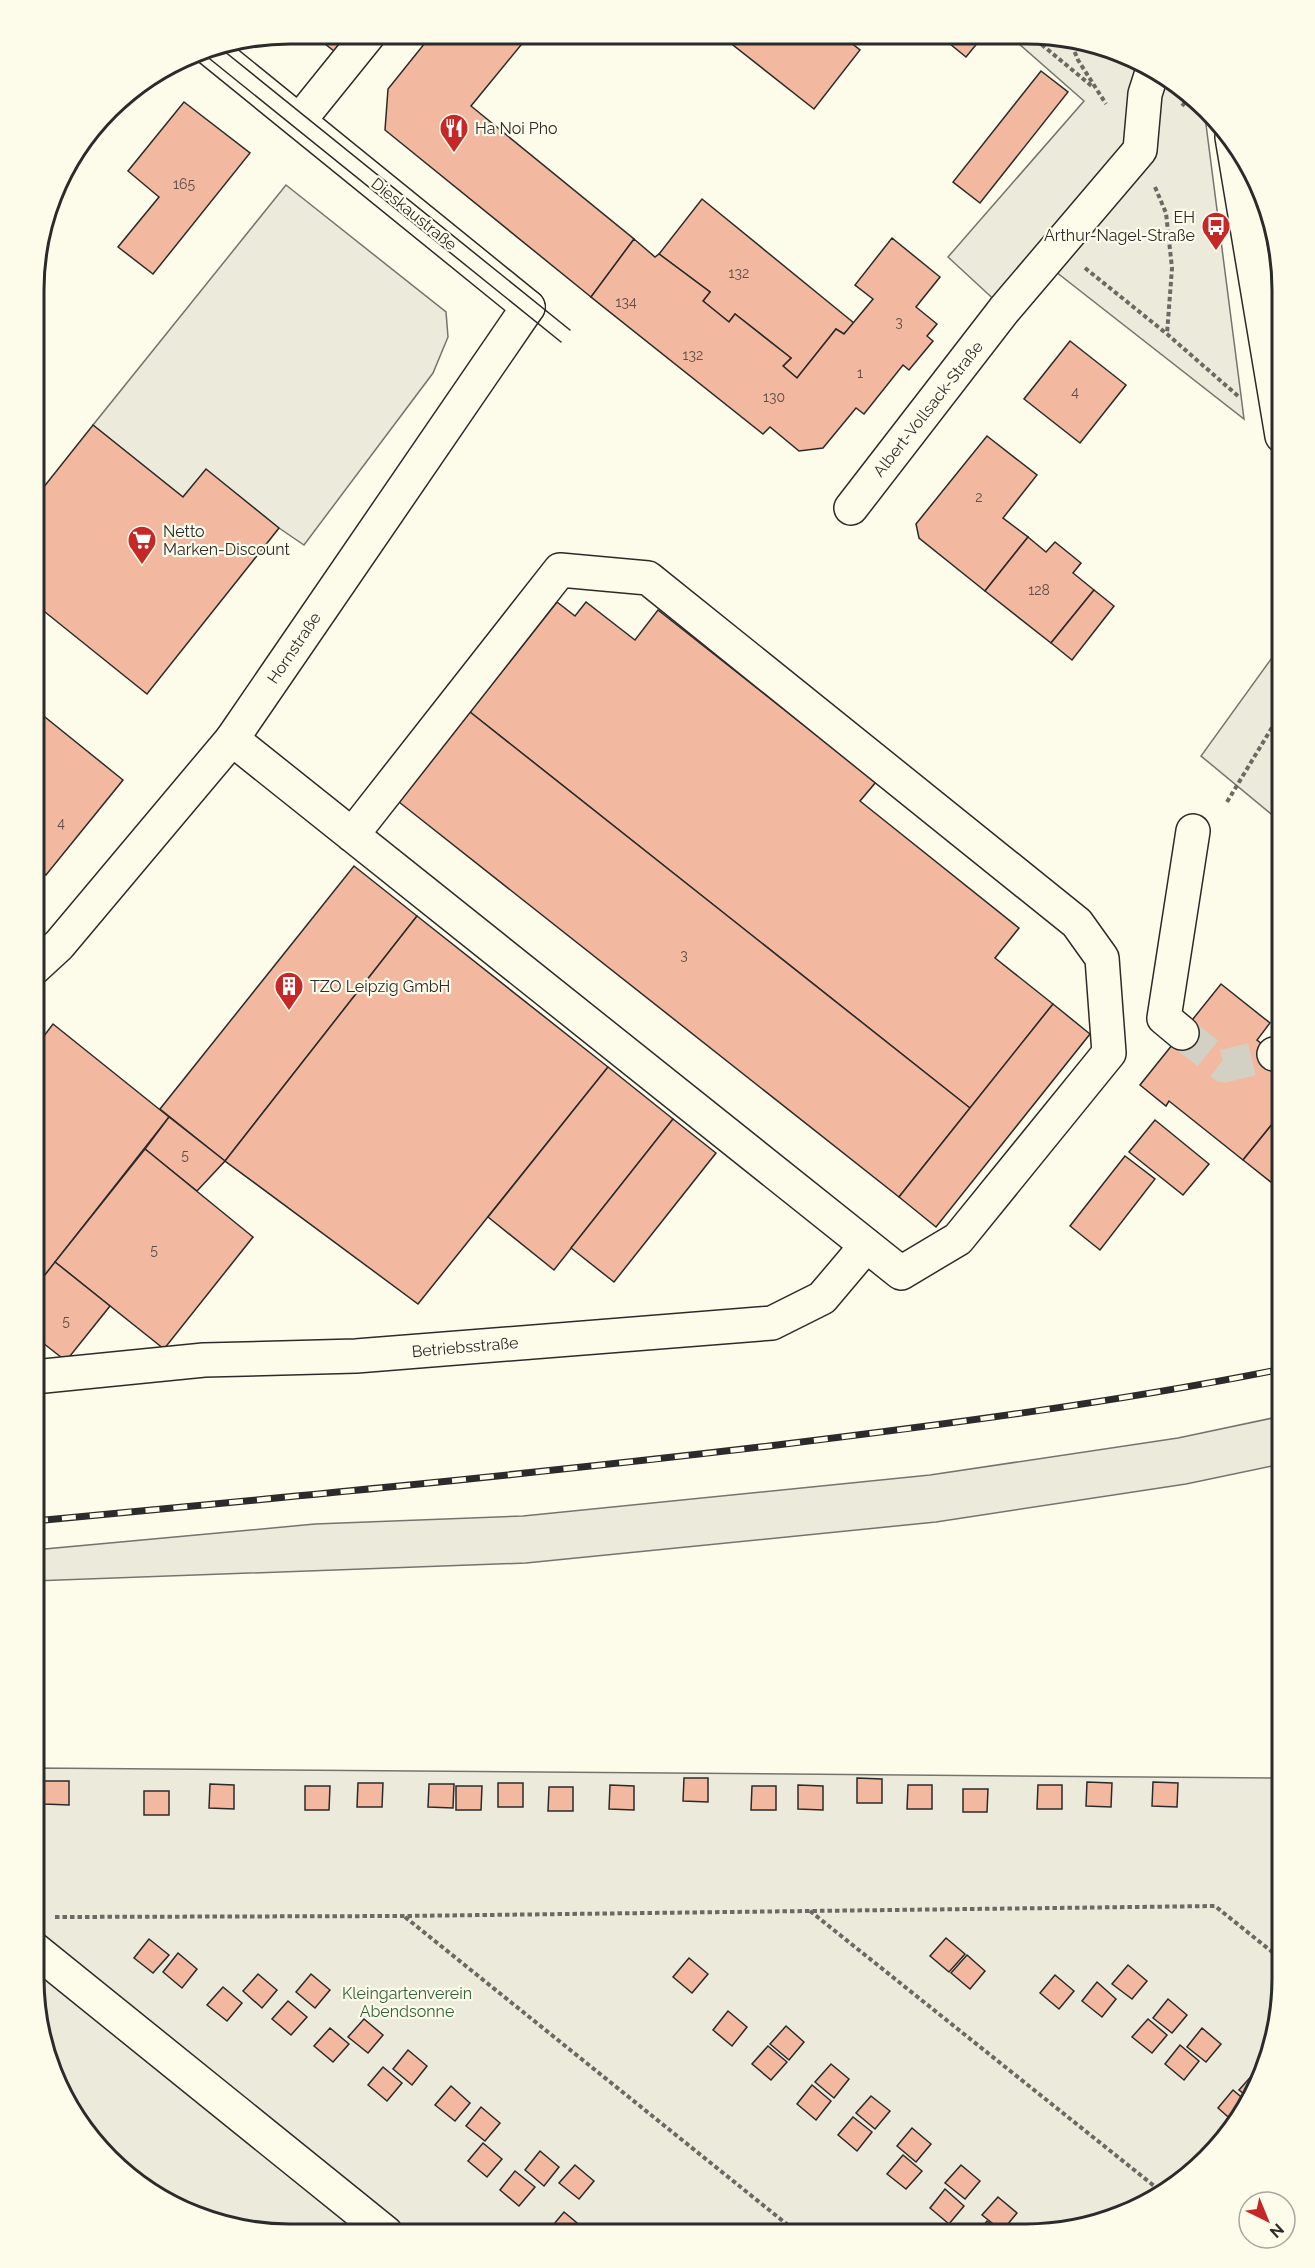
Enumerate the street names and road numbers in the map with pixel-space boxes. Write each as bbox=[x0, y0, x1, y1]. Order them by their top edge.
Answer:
street label: Dieskaustraße bbox=[367, 174, 461, 254]
street label: Albert-Vollsack-Straße bbox=[869, 337, 987, 481]
street label: Hornstraße bbox=[263, 609, 325, 687]
street label: Betriebsstraße bbox=[411, 1333, 519, 1361]

